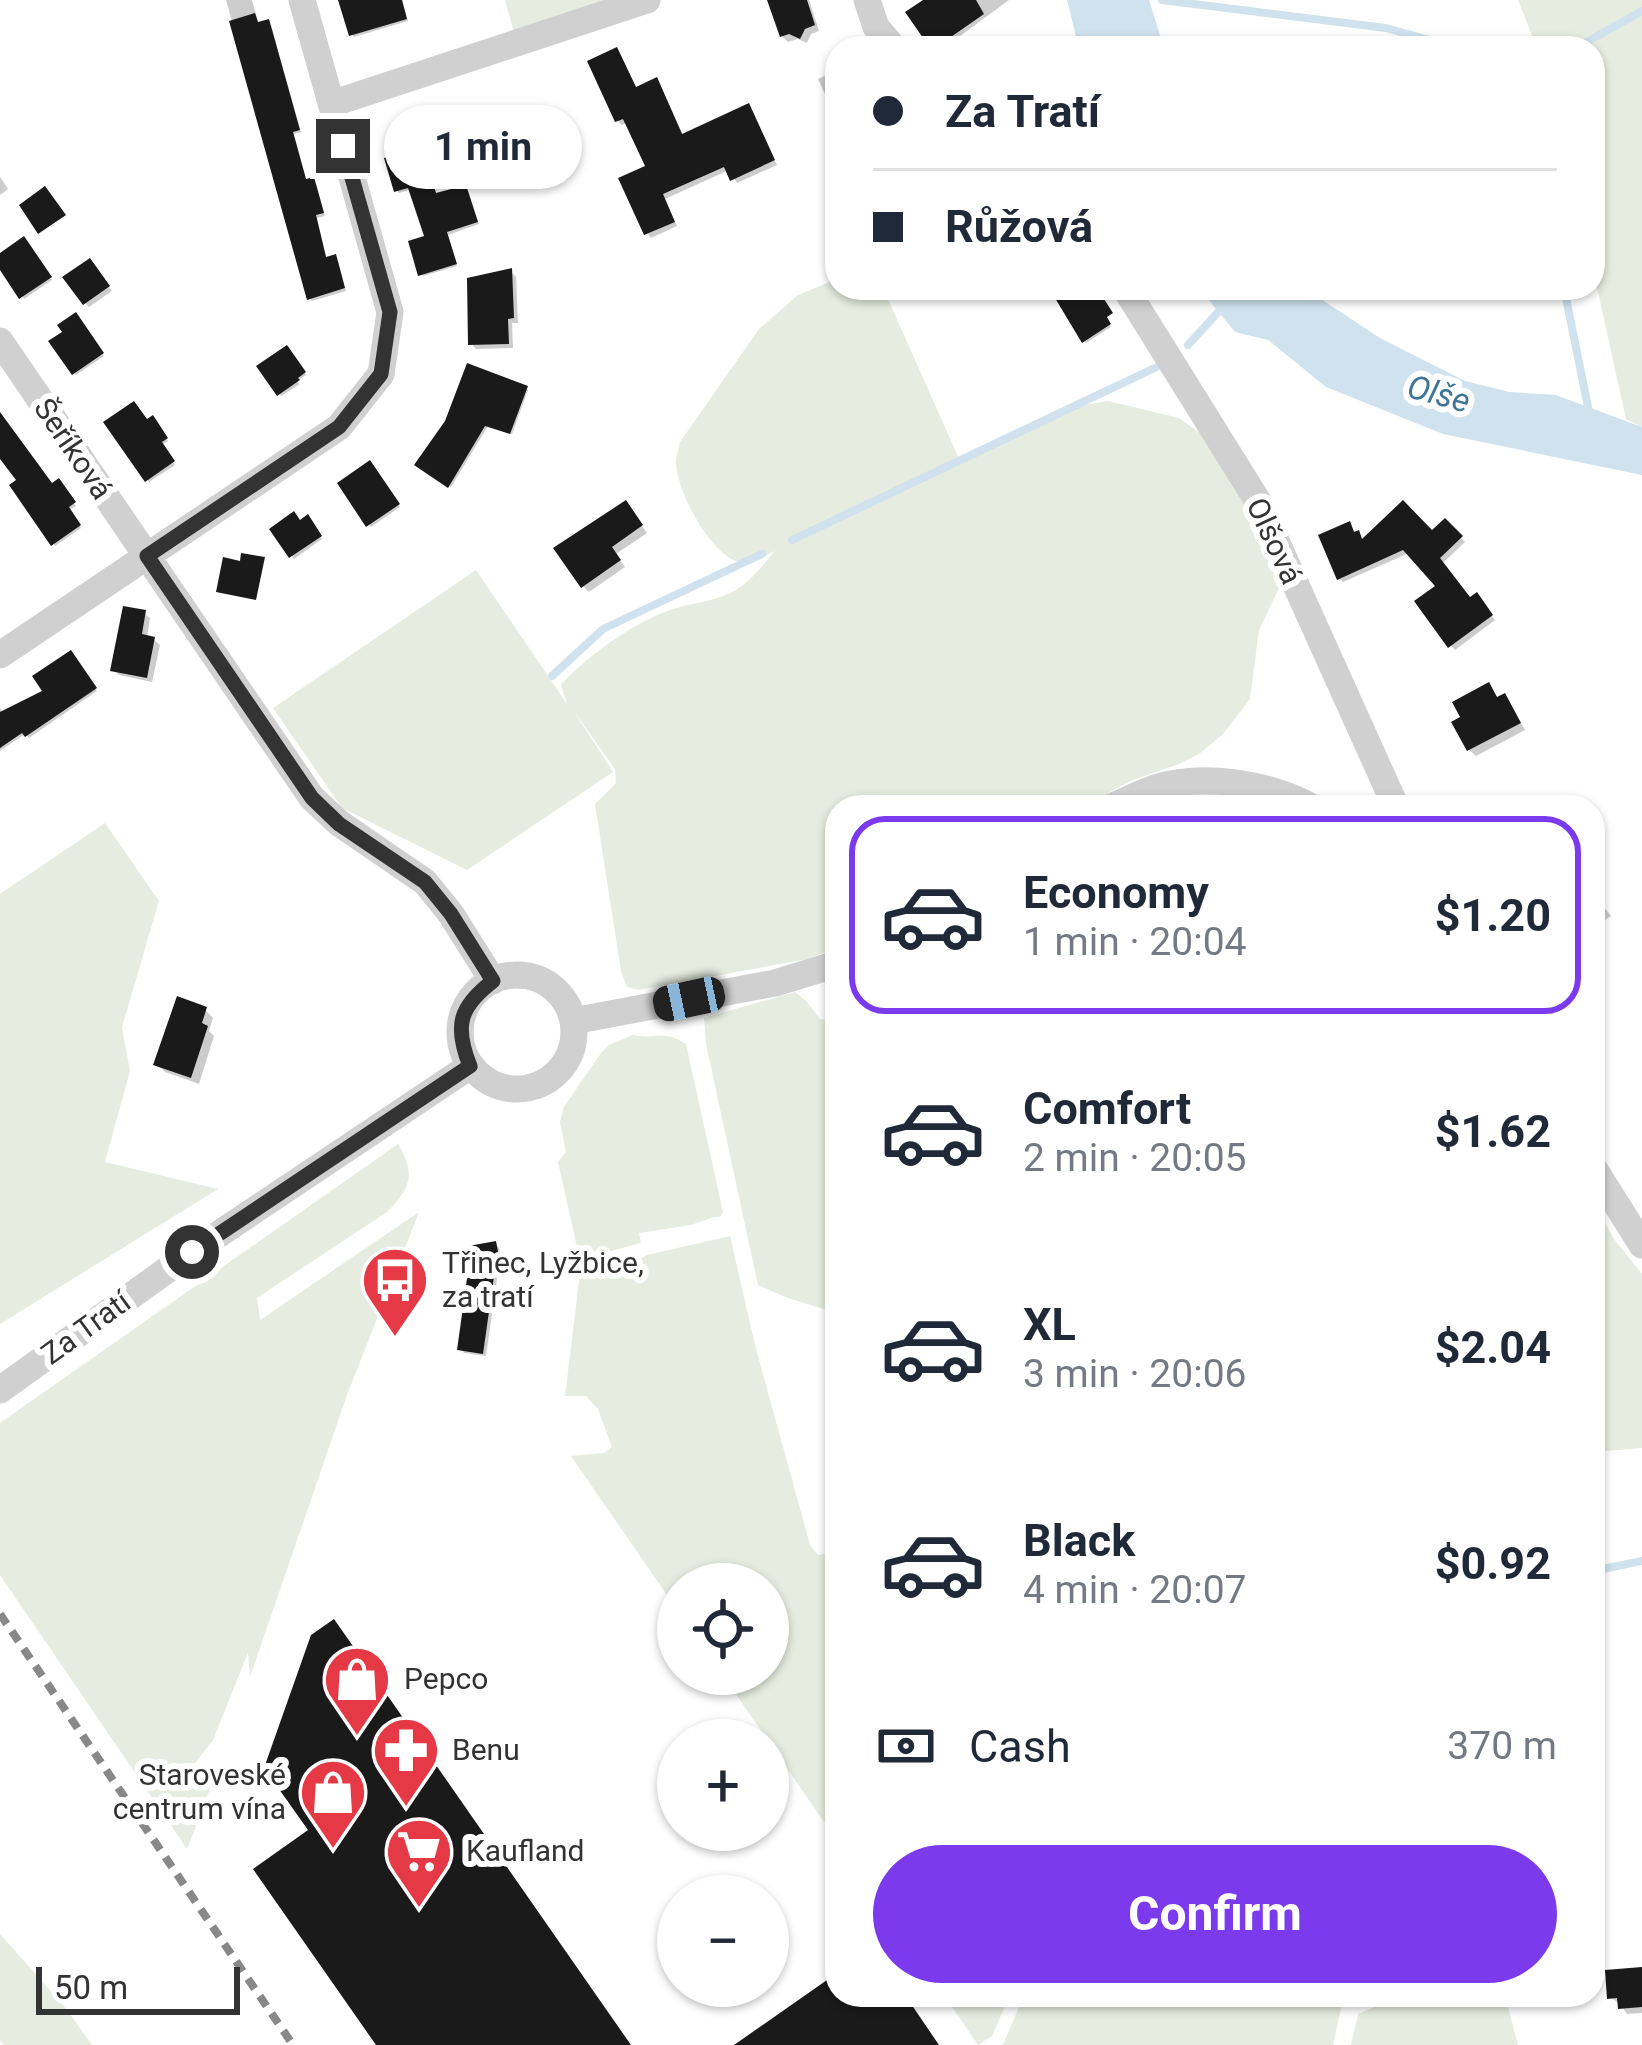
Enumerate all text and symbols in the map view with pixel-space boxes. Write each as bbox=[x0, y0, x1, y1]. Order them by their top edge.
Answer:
text: Za Tratí bbox=[945, 85, 1100, 138]
callout: 1 min bbox=[385, 104, 583, 188]
route end bbox=[316, 119, 370, 173]
text: 1 min bbox=[434, 124, 532, 170]
text: Růžová bbox=[945, 200, 1093, 253]
water label: Olše bbox=[1403, 366, 1474, 421]
street label: Šeříková bbox=[27, 392, 120, 506]
street label: Olšová bbox=[1239, 492, 1310, 589]
icon: car bbox=[879, 861, 987, 969]
text: Economy bbox=[1023, 866, 1209, 919]
text: $1.20 bbox=[1435, 889, 1551, 942]
text: 1 min · 20:04 bbox=[1023, 919, 1246, 965]
car bbox=[650, 974, 728, 1024]
icon: car bbox=[879, 1077, 987, 1185]
text: Comfort bbox=[1023, 1082, 1191, 1135]
text: $1.62 bbox=[1435, 1105, 1551, 1158]
text: 2 min · 20:05 bbox=[1023, 1135, 1246, 1181]
route start bbox=[165, 1225, 219, 1279]
bus stop icon: Třinec, Lyžbice, za tratí bbox=[360, 1245, 430, 1339]
place label: Třinec, Lyžbice, za tratí bbox=[442, 1245, 644, 1314]
street label: Za Tratí bbox=[35, 1283, 138, 1371]
icon: car bbox=[879, 1293, 987, 1401]
text: XL bbox=[1023, 1298, 1076, 1351]
text: $2.04 bbox=[1435, 1321, 1551, 1374]
text: 3 min · 20:06 bbox=[1023, 1351, 1246, 1397]
icon: car bbox=[879, 1509, 987, 1617]
text: Black bbox=[1023, 1514, 1135, 1567]
text: $0.92 bbox=[1435, 1537, 1551, 1590]
map controls bbox=[657, 1563, 789, 2007]
button: locate bbox=[657, 1563, 789, 1695]
text: 4 min · 20:07 bbox=[1023, 1567, 1246, 1613]
shop icon: Pepco bbox=[322, 1644, 392, 1738]
place label: Pepco bbox=[404, 1661, 488, 1696]
icon: cash bbox=[873, 1713, 939, 1779]
pharmacy icon: Benu bbox=[371, 1715, 441, 1809]
button: + bbox=[657, 1719, 789, 1851]
text: Cash bbox=[969, 1720, 1071, 1773]
text: 370 m bbox=[1447, 1723, 1557, 1769]
place label: Benu bbox=[452, 1732, 520, 1767]
place label: Staroveské centrum vína bbox=[113, 1757, 286, 1826]
shop icon: Staroveské centrum vína bbox=[298, 1757, 368, 1851]
supermarket icon: Kaufland bbox=[384, 1816, 454, 1910]
place label: Kaufland bbox=[466, 1833, 585, 1868]
button: Confirm bbox=[873, 1845, 1557, 1983]
button: − bbox=[657, 1875, 789, 2007]
scale bar bbox=[36, 1961, 240, 2014]
text: 50 m bbox=[54, 1968, 128, 2007]

